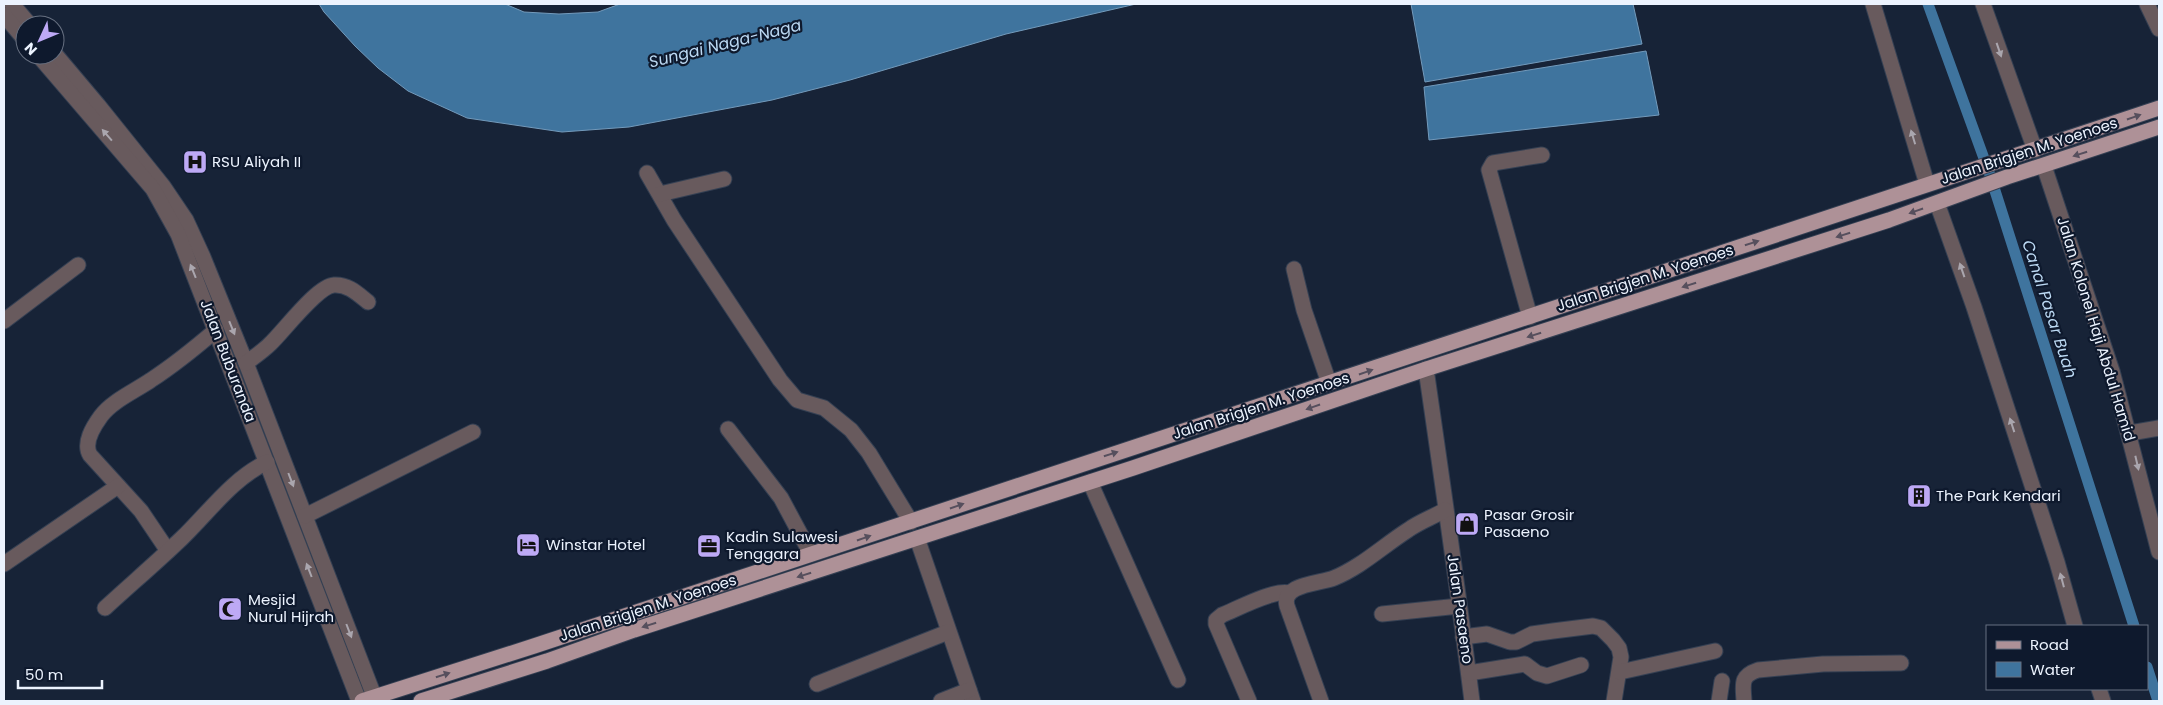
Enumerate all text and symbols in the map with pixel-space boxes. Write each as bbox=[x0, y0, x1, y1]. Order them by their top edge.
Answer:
water label: Sungai Naga-Naga bbox=[646, 13, 804, 74]
north arrow bbox=[15, 15, 65, 65]
text: N bbox=[20, 38, 41, 60]
one-way arrow bbox=[1996, 42, 2003, 57]
street label: Jalan Brigjen M. Yoenoes bbox=[1938, 112, 2120, 189]
one-way arrow bbox=[2127, 113, 2142, 121]
one-way arrow bbox=[101, 130, 113, 142]
one-way arrow bbox=[1909, 130, 1917, 145]
hospital icon: RSU Aliyah II bbox=[182, 149, 208, 175]
one-way arrow bbox=[2072, 150, 2087, 158]
place label: RSU Aliyah II bbox=[212, 151, 301, 172]
one-way arrow bbox=[1908, 207, 1923, 215]
street label: Jalan Kolonel Haji Abdul Hamid bbox=[2052, 214, 2141, 444]
one-way arrow bbox=[1835, 231, 1850, 239]
water label: Canal Pasar Buah bbox=[2016, 237, 2083, 381]
one-way arrow bbox=[1745, 238, 1760, 246]
street label: Jalan Brigjen M. Yoenoes bbox=[1554, 239, 1736, 316]
one-way arrow bbox=[1958, 263, 1965, 278]
one-way arrow bbox=[189, 264, 196, 279]
one-way arrow bbox=[1681, 282, 1696, 289]
street label: Jalan Buburanda bbox=[195, 297, 262, 425]
one-way arrow bbox=[228, 321, 236, 336]
one-way arrow bbox=[1526, 331, 1541, 339]
street label: Jalan Brigjen M. Yoenoes bbox=[1170, 367, 1352, 444]
one-way arrow bbox=[1358, 368, 1373, 375]
one-way arrow bbox=[1305, 403, 1320, 411]
one-way arrow bbox=[2008, 417, 2016, 432]
one-way arrow bbox=[1104, 450, 1119, 458]
one-way arrow bbox=[2133, 455, 2141, 470]
one-way arrow bbox=[288, 472, 295, 487]
building icon: The Park Kendari bbox=[1906, 483, 1932, 509]
place label: The Park Kendari bbox=[1936, 485, 2061, 506]
one-way arrow bbox=[950, 502, 965, 510]
place label: Pasar Grosir Pasaeno bbox=[1484, 504, 1575, 542]
shop icon: Pasar Grosir Pasaeno bbox=[1454, 511, 1480, 537]
place label: Kadin Sulawesi Tenggara bbox=[726, 526, 838, 564]
hotel icon: Winstar Hotel bbox=[515, 532, 541, 558]
office icon: Kadin Sulawesi Tenggara bbox=[696, 533, 722, 559]
one-way arrow bbox=[857, 533, 872, 541]
place label: Winstar Hotel bbox=[546, 534, 645, 555]
street label: Jalan Pasaeno bbox=[1442, 553, 1479, 665]
one-way arrow bbox=[304, 563, 312, 577]
street label: Jalan Brigjen M. Yoenoes bbox=[557, 569, 739, 646]
one-way arrow bbox=[796, 571, 811, 579]
one-way arrow bbox=[2057, 572, 2065, 587]
place label: Mesjid Nurul Hijrah bbox=[248, 589, 334, 627]
mosque icon: Mesjid Nurul Hijrah bbox=[217, 596, 243, 622]
one-way arrow bbox=[642, 621, 657, 629]
one-way arrow bbox=[345, 624, 353, 639]
legend bbox=[1986, 625, 2148, 690]
text: Road bbox=[2030, 634, 2069, 655]
scale bar bbox=[18, 658, 101, 690]
text: Water bbox=[2030, 659, 2076, 680]
text: 50 m bbox=[25, 664, 63, 685]
one-way arrow bbox=[436, 670, 451, 678]

